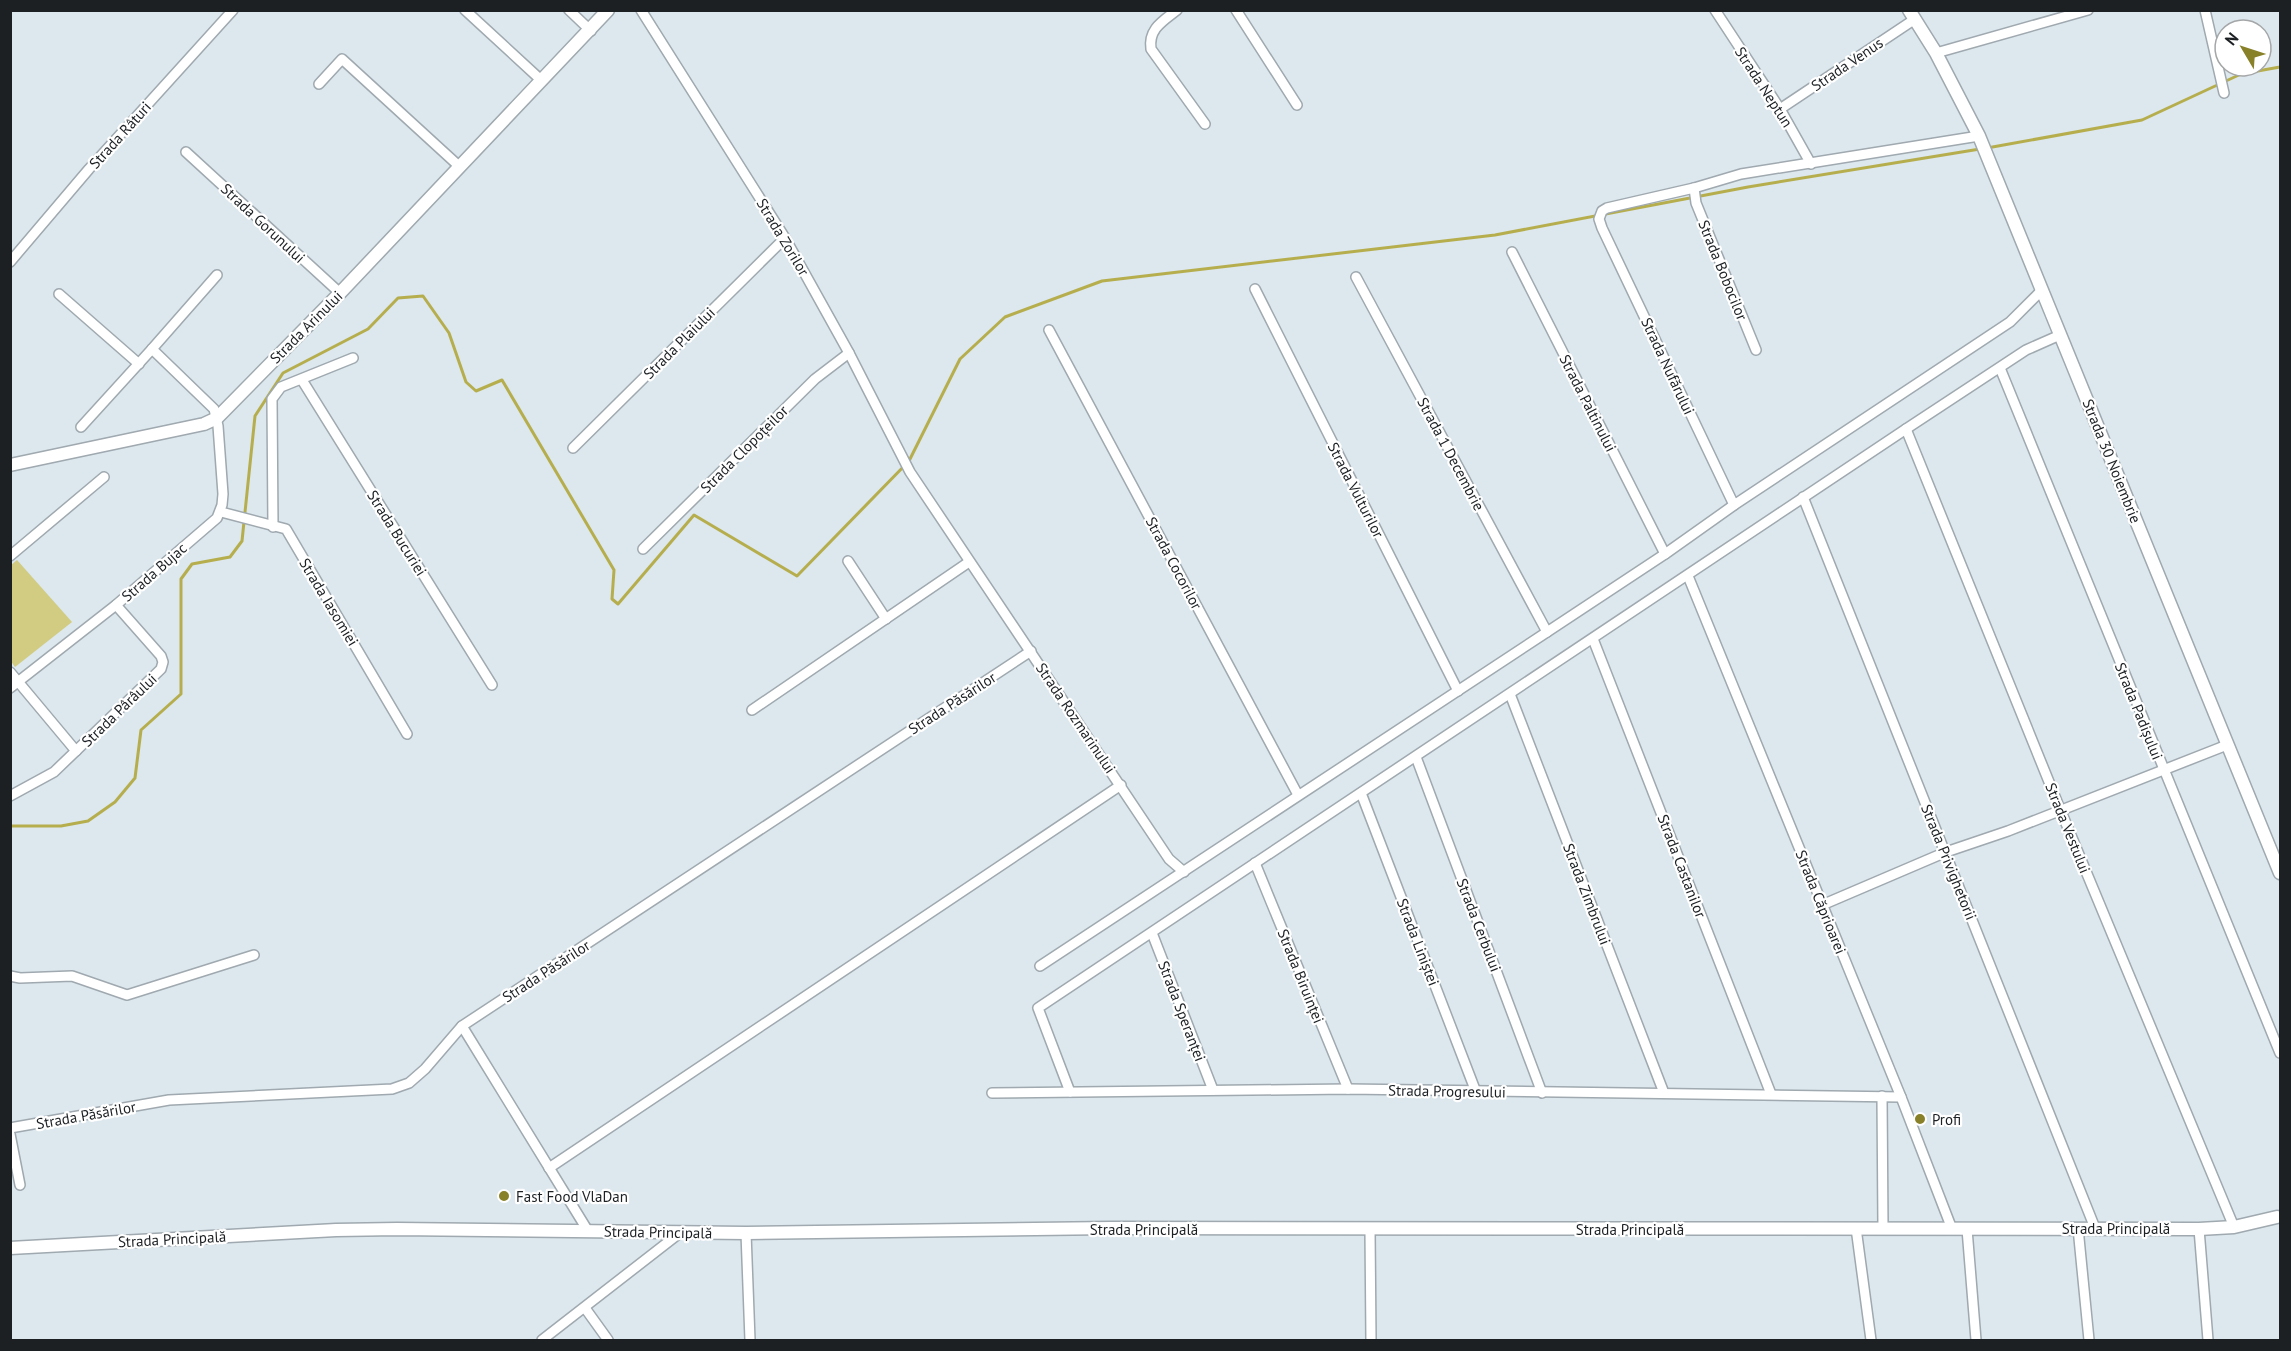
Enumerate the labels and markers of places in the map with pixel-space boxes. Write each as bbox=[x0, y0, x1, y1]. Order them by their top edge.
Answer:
place label: Profi bbox=[1932, 1110, 1961, 1129]
marker: Profi bbox=[1913, 1112, 1927, 1126]
place label: Fast Food VlaDan bbox=[516, 1187, 628, 1206]
marker: Fast Food VlaDan bbox=[497, 1189, 511, 1203]

